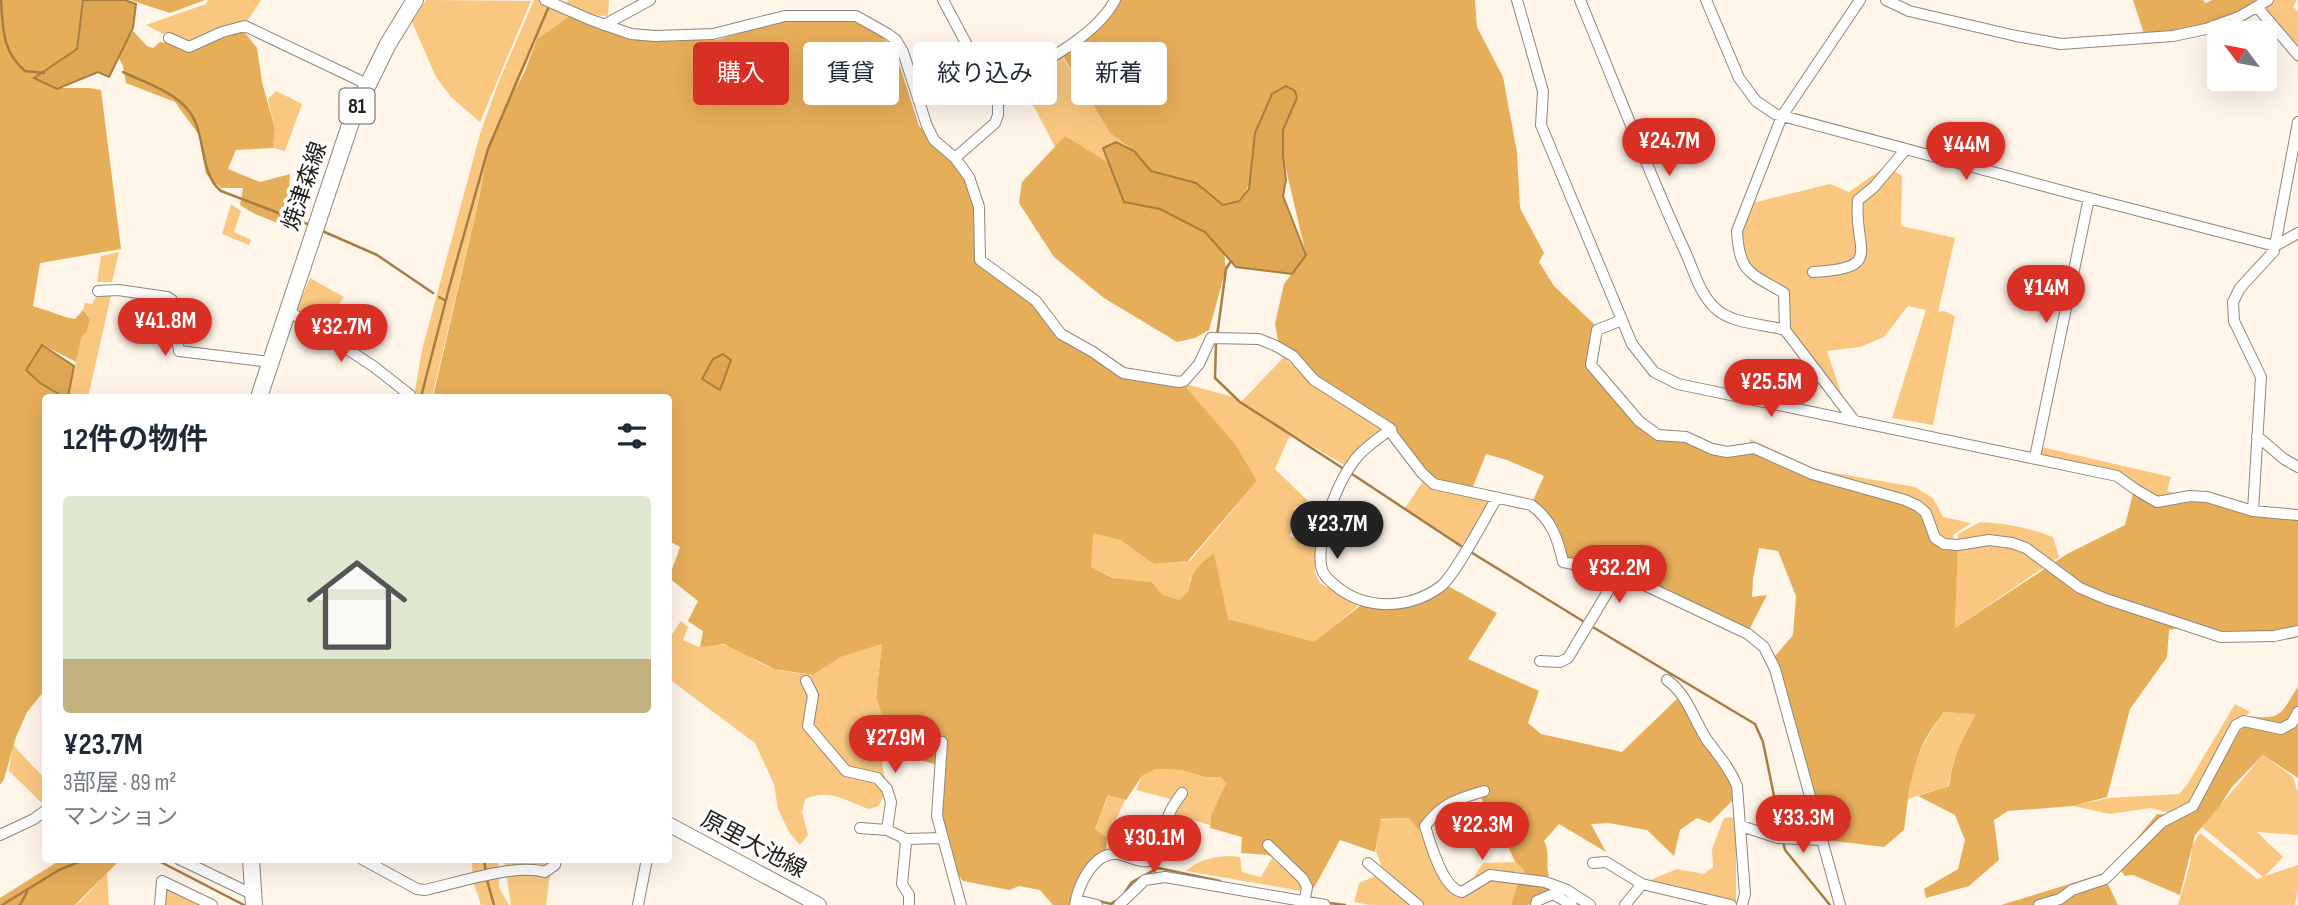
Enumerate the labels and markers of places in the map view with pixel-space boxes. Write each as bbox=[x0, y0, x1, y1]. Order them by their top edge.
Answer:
pin: ¥24.7M bbox=[1612, 118, 1726, 178]
pin: ¥44M bbox=[1925, 122, 2007, 182]
pin: ¥14M bbox=[2005, 266, 2087, 325]
pin: ¥41.8M bbox=[108, 298, 222, 358]
pin: ¥32.7M bbox=[284, 304, 398, 364]
pin: ¥25.5M bbox=[1714, 360, 1828, 419]
pin: ¥23.7M bbox=[1280, 502, 1394, 561]
pin: ¥32.2M bbox=[1562, 546, 1676, 605]
pin: ¥27.9M bbox=[838, 716, 952, 775]
pin: ¥33.3M bbox=[1746, 796, 1860, 855]
pin: ¥22.3M bbox=[1425, 802, 1539, 862]
pin: ¥30.1M bbox=[1097, 816, 1211, 875]

